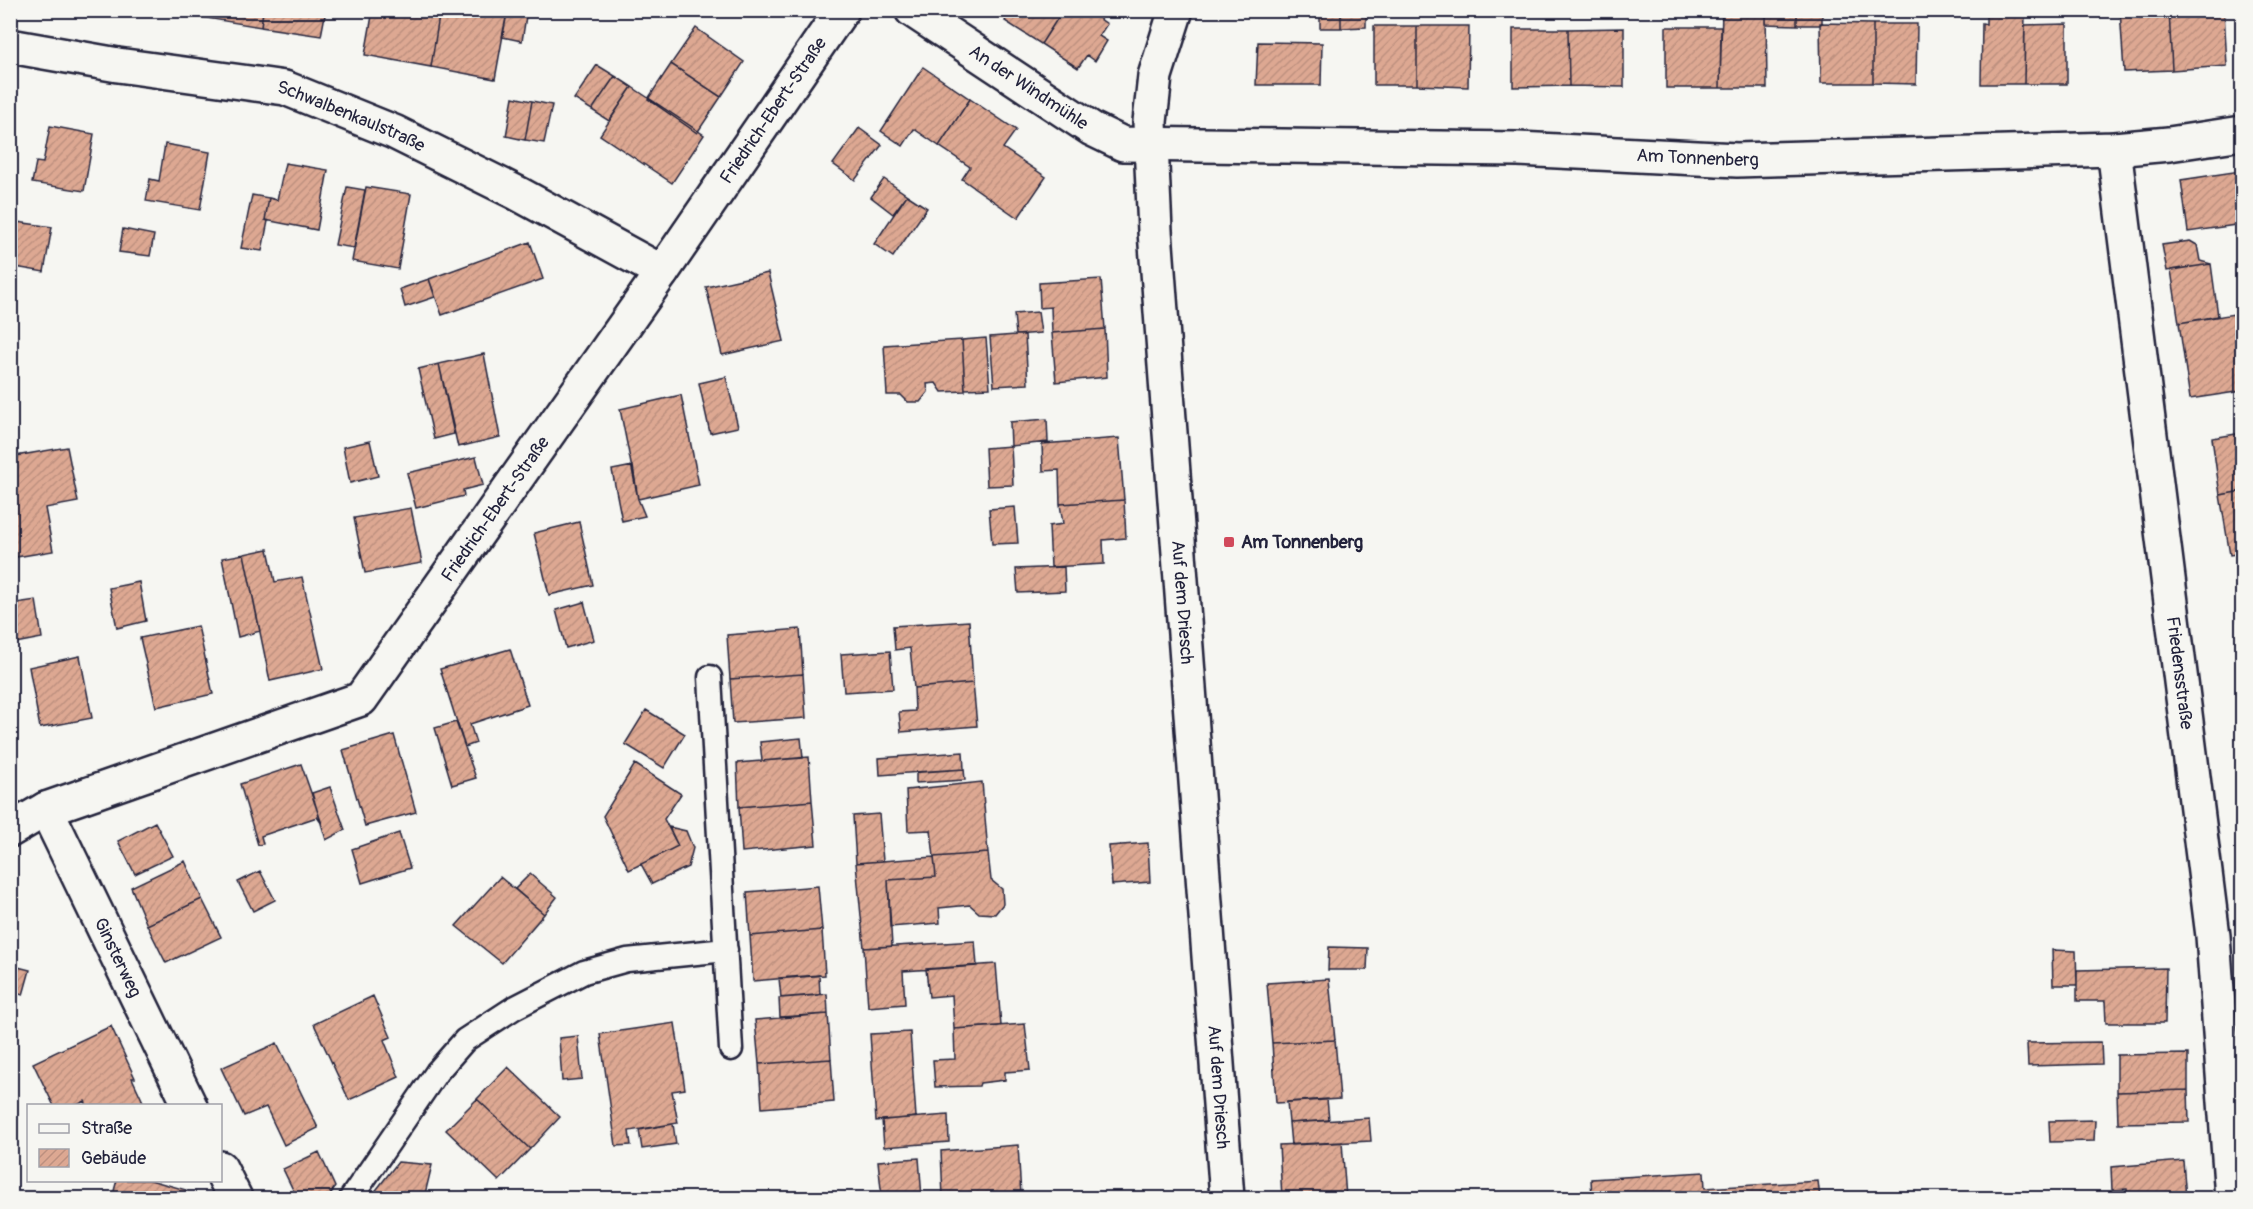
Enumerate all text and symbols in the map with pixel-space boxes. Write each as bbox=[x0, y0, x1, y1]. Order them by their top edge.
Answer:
street label: Friedrich-Ebert-Straße bbox=[715, 33, 832, 188]
street label: An der Windmühle bbox=[964, 40, 1093, 135]
street label: Schwalbenkaulstraße bbox=[276, 76, 429, 158]
street label: Am Tonnenberg bbox=[1636, 144, 1759, 172]
street label: Friedrich-Ebert-Straße bbox=[436, 432, 555, 586]
place label: Am Tonnenberg bbox=[1241, 531, 1363, 554]
marker: Am Tonnenberg bbox=[1222, 535, 1236, 549]
street label: Auf dem Driesch bbox=[1166, 540, 1198, 665]
street label: Friedensstraße bbox=[2161, 615, 2198, 731]
street label: Ginsterweg bbox=[89, 914, 147, 1001]
street label: Auf dem Driesch bbox=[1202, 1024, 1234, 1150]
legend bbox=[27, 1104, 222, 1182]
text: Straße bbox=[81, 1117, 132, 1140]
text: Gebäude bbox=[81, 1147, 146, 1170]

